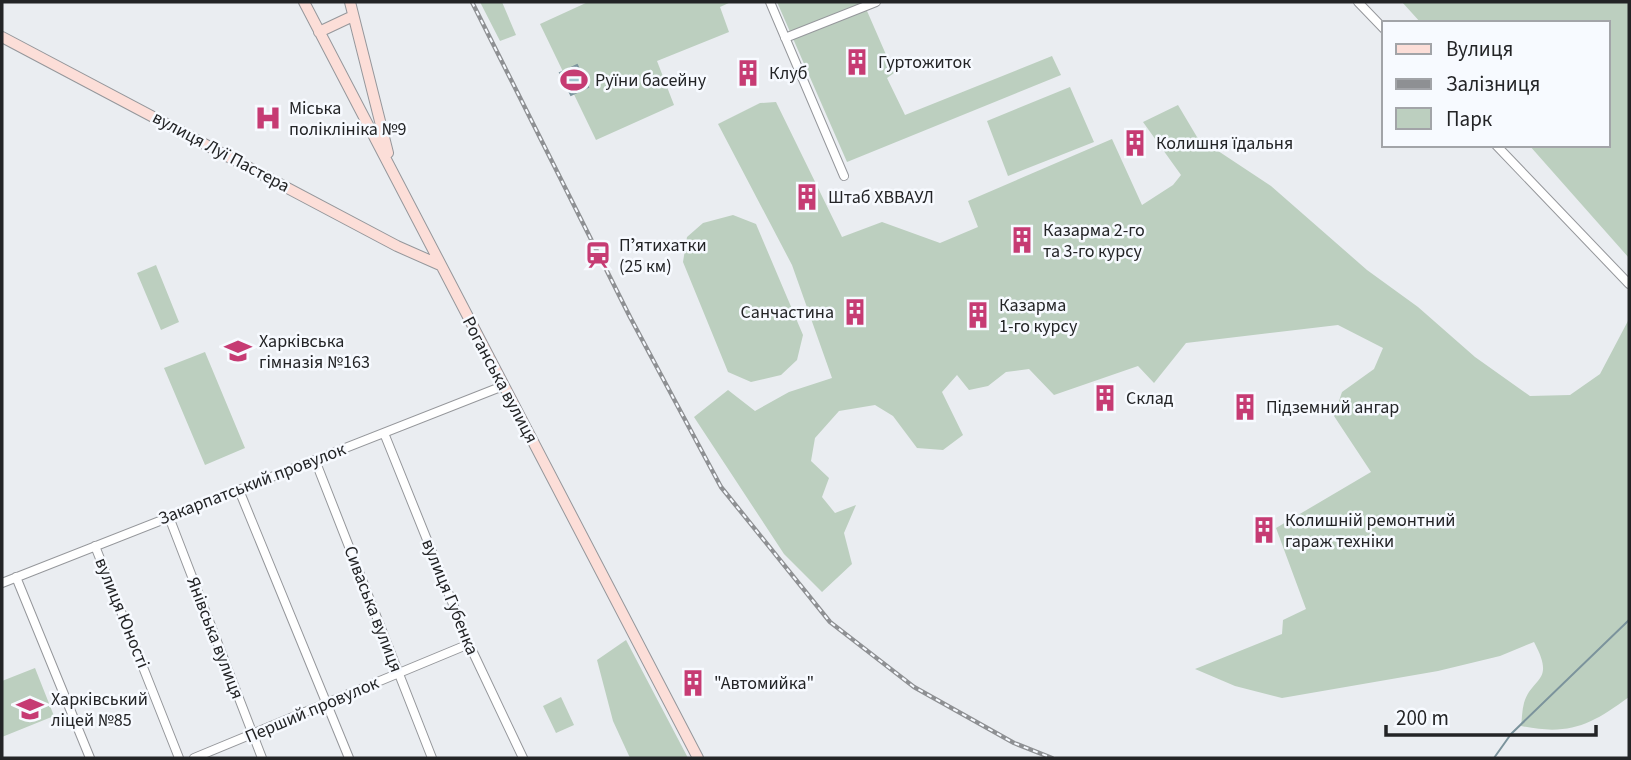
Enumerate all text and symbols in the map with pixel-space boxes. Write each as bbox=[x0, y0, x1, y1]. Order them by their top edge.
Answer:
legend bbox=[1382, 21, 1610, 147]
text: Вулиця bbox=[1446, 34, 1513, 64]
building icon: Гуртожиток bbox=[842, 47, 872, 77]
place label: Гуртожиток bbox=[878, 50, 971, 75]
building icon: Клуб bbox=[733, 58, 763, 88]
place label: Клуб bbox=[769, 61, 808, 86]
sports icon: Руїни басейну bbox=[559, 65, 589, 95]
place label: Руїни басейну bbox=[595, 68, 707, 93]
text: Залізниця bbox=[1446, 69, 1540, 99]
place label: Міська поліклініка №9 bbox=[289, 96, 407, 142]
hospital icon: Міська поліклініка №9 bbox=[253, 103, 283, 133]
text: Парк bbox=[1446, 104, 1493, 134]
street label: вулиця Луї Пастера bbox=[148, 105, 294, 199]
building icon: Колишня їдальня bbox=[1120, 128, 1150, 158]
place label: Колишня їдальня bbox=[1156, 131, 1293, 156]
building icon: Штаб ХВВАУЛ bbox=[792, 182, 822, 212]
place label: Штаб ХВВАУЛ bbox=[828, 185, 934, 210]
place label: Казарма 2-го та 3-го курсу bbox=[1043, 218, 1145, 264]
building icon: Казарма 2-го та 3-го курсу bbox=[1007, 225, 1037, 255]
place label: Пʼятихатки (25 км) bbox=[619, 233, 707, 279]
station icon: Пʼятихатки (25 км) bbox=[583, 240, 613, 270]
place label: Казарма 1-го курсу bbox=[999, 293, 1078, 339]
building icon: Санчастина bbox=[840, 297, 870, 327]
place label: Санчастина bbox=[741, 300, 834, 325]
building icon: Казарма 1-го курсу bbox=[963, 300, 993, 330]
street label: Роганська вулиця bbox=[456, 312, 544, 448]
place label: Харківська гімназія №163 bbox=[259, 329, 370, 375]
school or university icon: Харківська гімназія №163 bbox=[223, 336, 253, 366]
building icon: Склад bbox=[1090, 383, 1120, 413]
place label: Склад bbox=[1126, 386, 1174, 411]
building icon: Підземний ангар bbox=[1230, 392, 1260, 422]
place label: Підземний ангар bbox=[1266, 395, 1399, 420]
street label: Закарпатський провулок bbox=[155, 437, 349, 531]
place label: Колишній ремонтний гараж техніки bbox=[1285, 508, 1456, 554]
building icon: Колишній ремонтний гараж техніки bbox=[1249, 515, 1279, 545]
street label: вулиця Губенка bbox=[415, 535, 485, 659]
street label: Сиваська вулиця bbox=[337, 542, 409, 676]
street label: вулиця Юності bbox=[89, 554, 155, 672]
street label: Янівська вулиця bbox=[180, 573, 250, 703]
building icon: "Автомийка" bbox=[678, 668, 708, 698]
street label: Перший провулок bbox=[241, 670, 383, 749]
place label: "Автомийка" bbox=[714, 671, 814, 696]
place label: Харківський ліцей №85 bbox=[51, 687, 148, 733]
school or university icon: Харківський ліцей №85 bbox=[15, 694, 45, 724]
scale bar bbox=[1386, 694, 1596, 738]
text: 200 m bbox=[1396, 703, 1449, 733]

